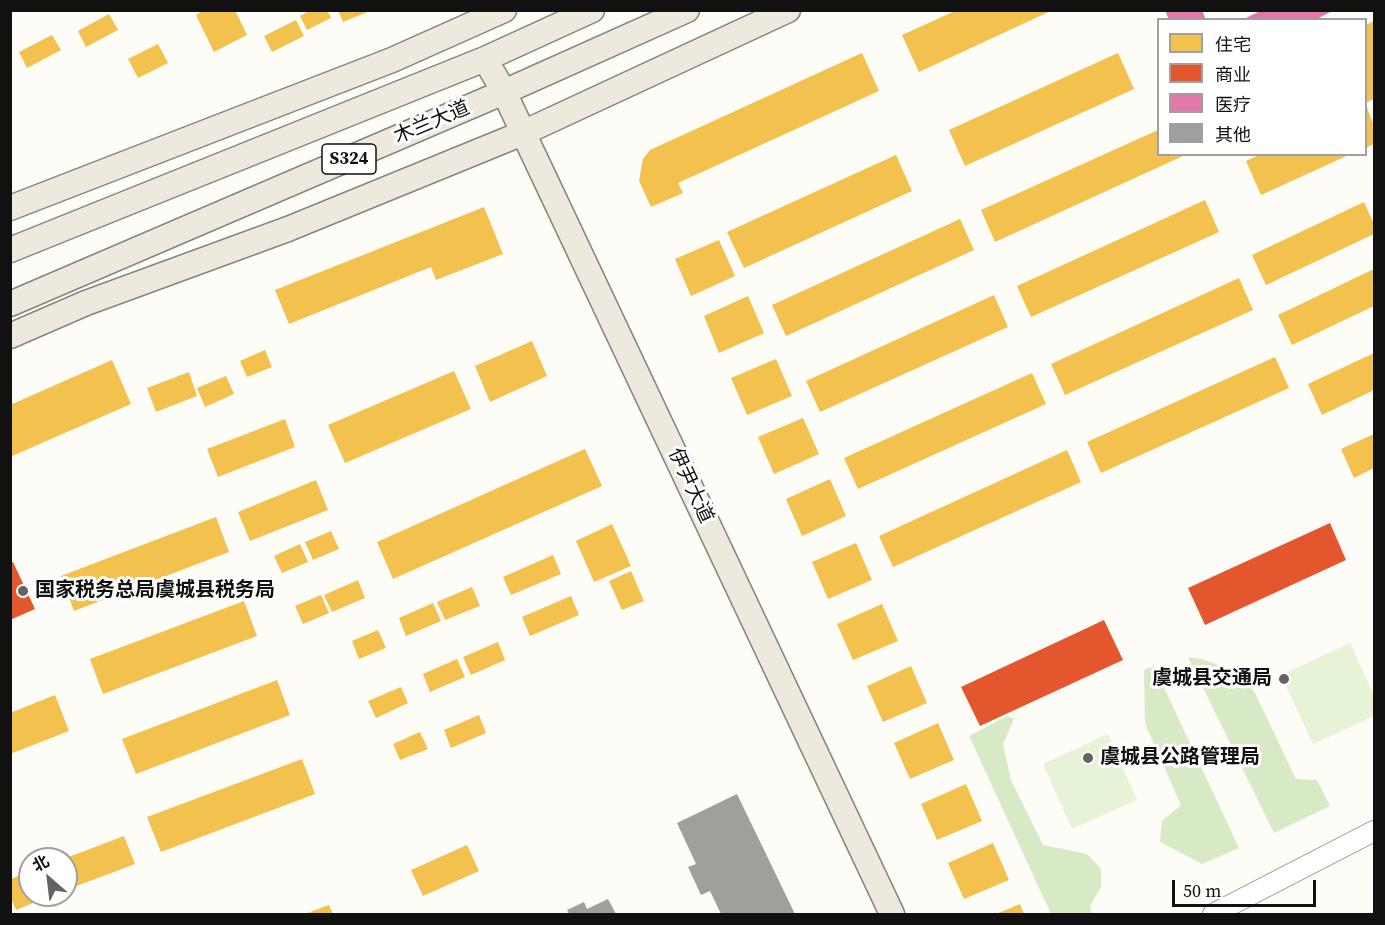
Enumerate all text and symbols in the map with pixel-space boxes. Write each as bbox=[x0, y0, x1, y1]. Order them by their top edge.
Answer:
legend bbox=[1157, 18, 1367, 156]
text: 住宅 bbox=[1215, 32, 1251, 57]
text: 商业 bbox=[1215, 62, 1251, 87]
text: 医疗 bbox=[1215, 92, 1251, 117]
street label: 木兰大道 bbox=[390, 96, 474, 150]
text: 其他 bbox=[1215, 122, 1251, 147]
road number: S324 bbox=[322, 144, 376, 174]
street label: 伊尹大道 bbox=[662, 445, 718, 527]
place label: 国家税务总局虞城县税务局 bbox=[35, 579, 275, 603]
marker: 国家税务总局虞城县税务局 bbox=[16, 584, 30, 598]
place label: 虞城县交通局 bbox=[1152, 667, 1272, 691]
marker: 虞城县交通局 bbox=[1277, 672, 1291, 686]
place label: 虞城县公路管理局 bbox=[1100, 746, 1260, 770]
marker: 虞城县公路管理局 bbox=[1081, 751, 1095, 765]
north arrow bbox=[18, 847, 78, 907]
text: 北 bbox=[28, 849, 53, 876]
scale bar bbox=[1175, 868, 1319, 906]
text: 50 m bbox=[1183, 878, 1221, 903]

